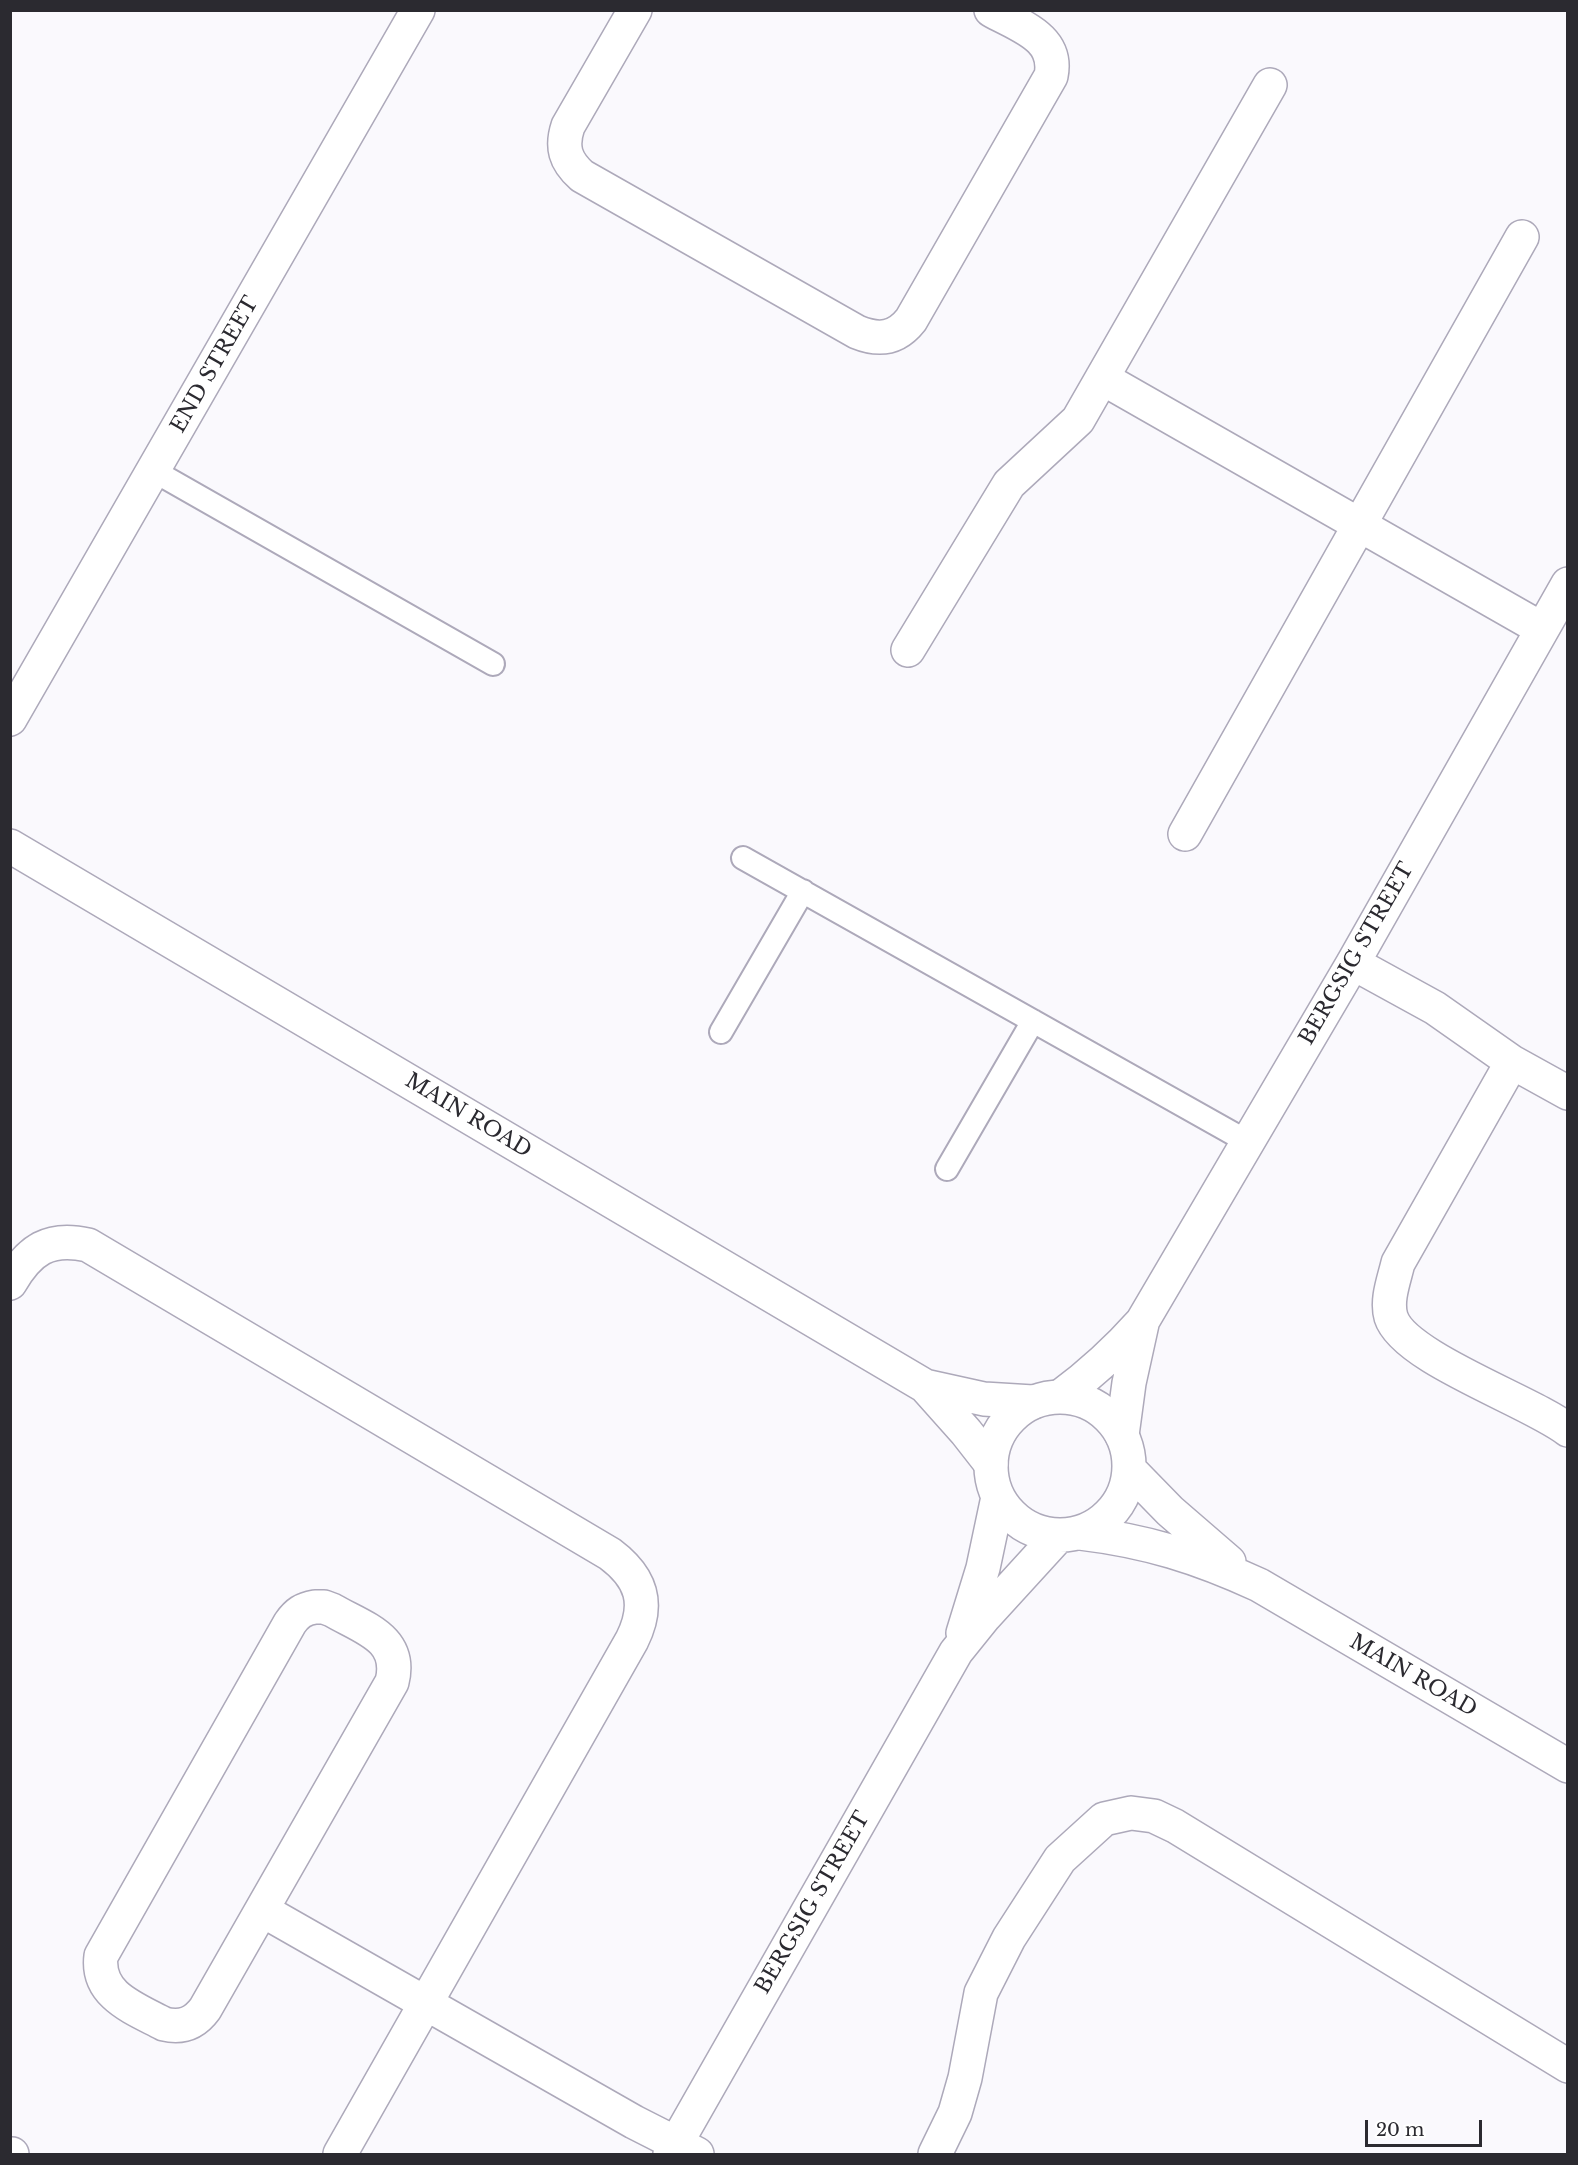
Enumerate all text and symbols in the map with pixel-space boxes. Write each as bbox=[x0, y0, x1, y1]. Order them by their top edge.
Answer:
street label: END STREET bbox=[166, 292, 264, 438]
street label: BERGSIG STREET bbox=[1295, 858, 1419, 1050]
street label: MAIN ROAD bbox=[400, 1068, 536, 1164]
street label: MAIN ROAD bbox=[1345, 1629, 1481, 1723]
street label: BERGSIG STREET bbox=[751, 1807, 875, 1999]
scale bar bbox=[1368, 2108, 1485, 2146]
text: 20 m bbox=[1376, 2119, 1424, 2141]

